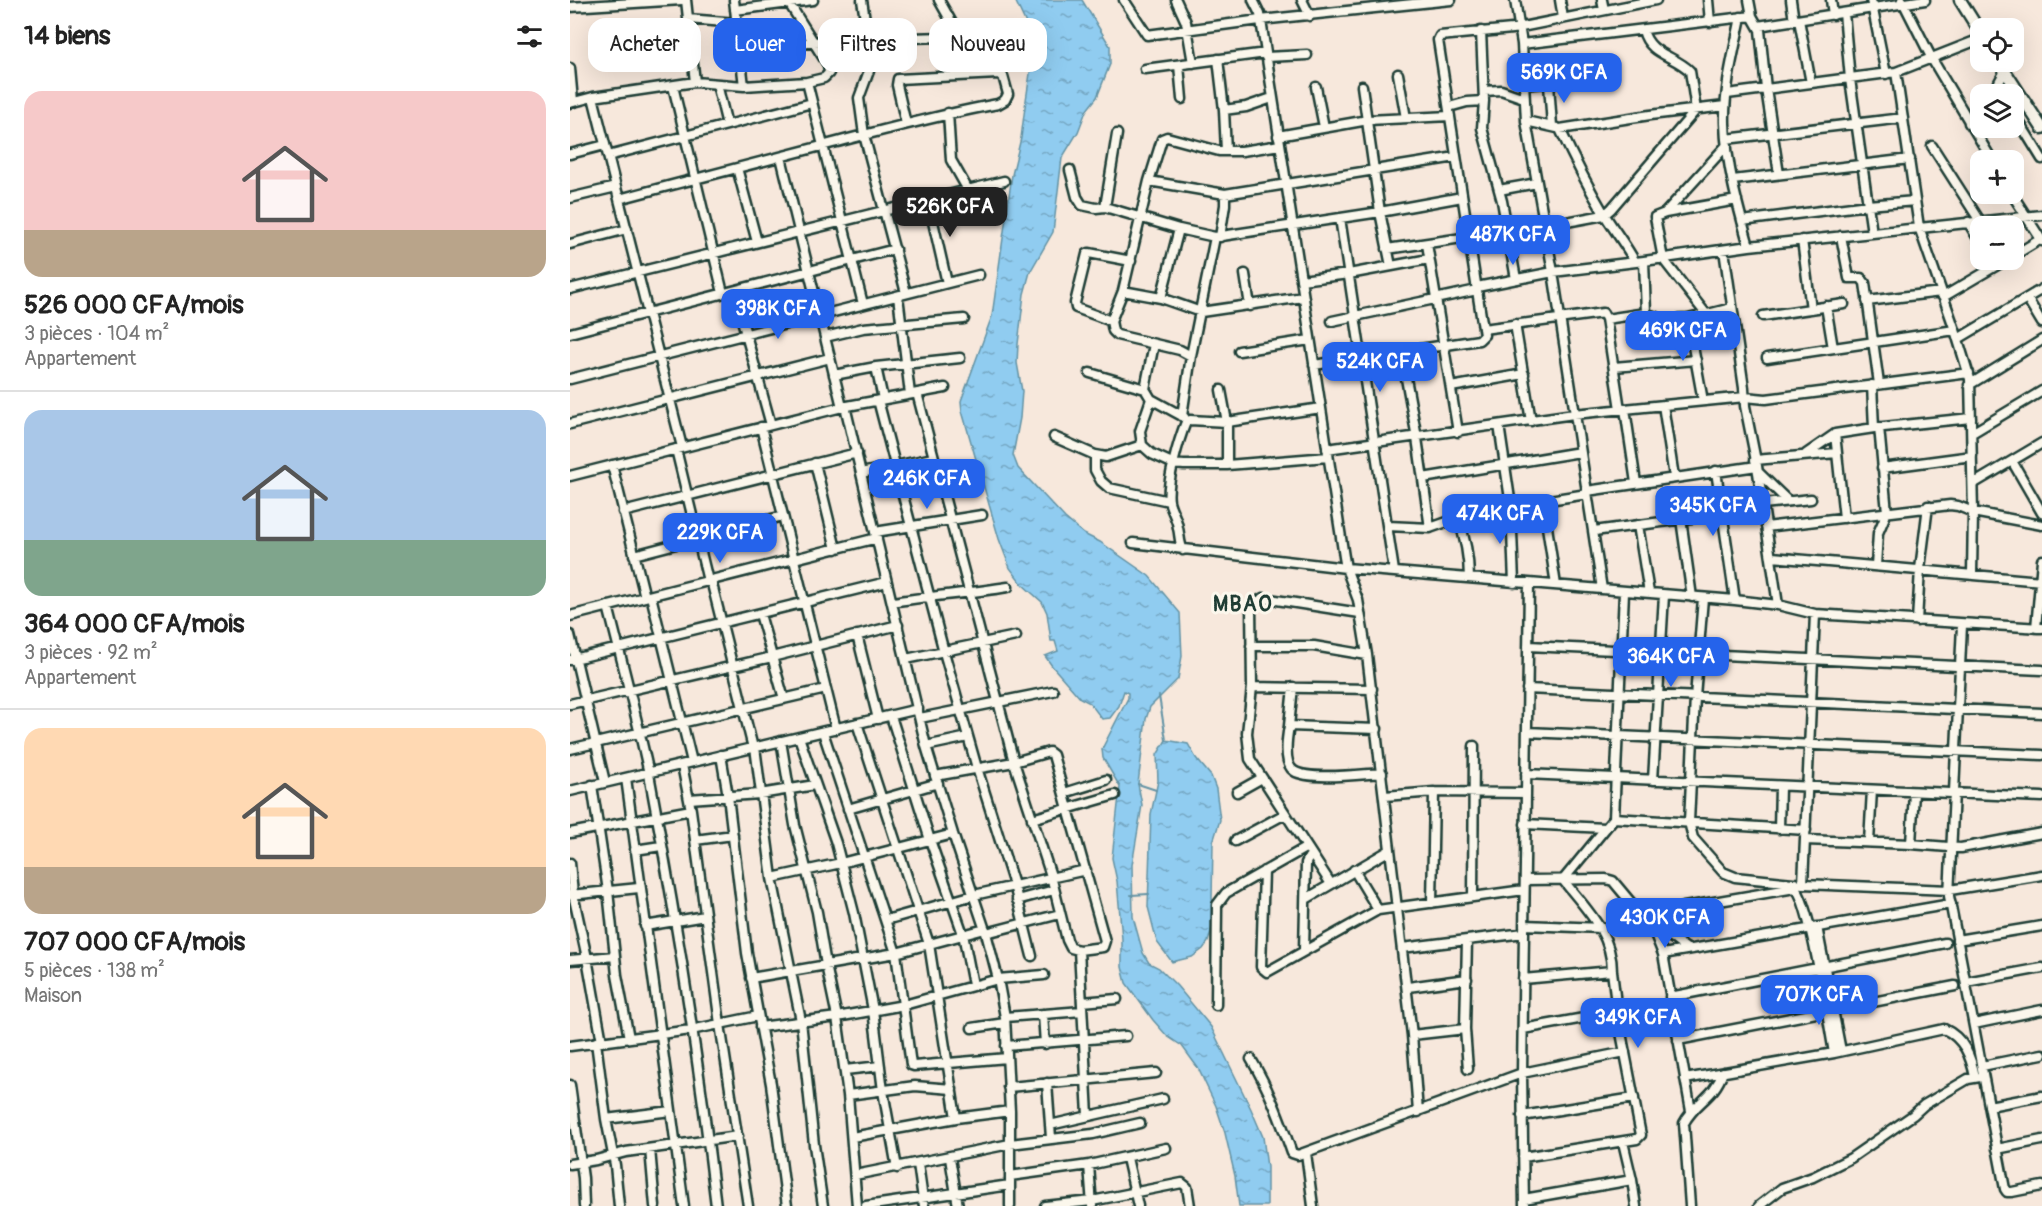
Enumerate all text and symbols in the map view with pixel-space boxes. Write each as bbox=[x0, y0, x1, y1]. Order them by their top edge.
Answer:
chip: Acheter bbox=[588, 18, 701, 72]
chip: Louer bbox=[713, 18, 806, 72]
chip: Filtres bbox=[818, 18, 917, 72]
chip: Nouveau bbox=[929, 18, 1047, 72]
map controls bbox=[1970, 18, 2024, 270]
button: locate bbox=[1970, 18, 2024, 72]
text: 14 biens bbox=[24, 20, 110, 52]
icon: filters bbox=[513, 20, 546, 53]
pin: 569K CFA bbox=[1502, 53, 1626, 104]
text: 569K CFA bbox=[1521, 60, 1607, 85]
button: layers bbox=[1970, 84, 2024, 138]
icon: home bbox=[231, 130, 339, 238]
button: + bbox=[1970, 150, 2024, 204]
pin: 526K CFA bbox=[888, 187, 1012, 238]
text: 526K CFA bbox=[906, 194, 994, 219]
pin: 487K CFA bbox=[1451, 215, 1575, 266]
button: − bbox=[1970, 216, 2024, 270]
text: 487K CFA bbox=[1470, 222, 1556, 247]
text: 526 000 CFA/mois bbox=[24, 289, 244, 321]
pin: 398K CFA bbox=[716, 289, 840, 340]
text: 398K CFA bbox=[735, 296, 821, 321]
pin: 469K CFA bbox=[1621, 311, 1745, 362]
text: 469K CFA bbox=[1639, 318, 1727, 343]
text: 3 pièces · 104 m² bbox=[24, 321, 169, 346]
pin: 524K CFA bbox=[1318, 342, 1442, 393]
text: Appartement bbox=[24, 346, 136, 371]
text: 524K CFA bbox=[1336, 349, 1424, 374]
icon: home bbox=[231, 449, 339, 557]
pin: 246K CFA bbox=[865, 459, 989, 510]
text: 246K CFA bbox=[883, 466, 971, 491]
pin: 345K CFA bbox=[1651, 486, 1775, 537]
text: 345K CFA bbox=[1669, 493, 1757, 518]
pin: 474K CFA bbox=[1438, 494, 1562, 545]
text: 474K CFA bbox=[1456, 501, 1544, 526]
pin: 229K CFA bbox=[658, 513, 782, 564]
text: 229K CFA bbox=[677, 520, 763, 545]
district label: MBAO bbox=[1213, 591, 1273, 618]
text: 364 000 CFA/mois bbox=[24, 608, 244, 640]
pin: 364K CFA bbox=[1609, 637, 1733, 688]
text: 3 pièces · 92 m² bbox=[24, 640, 158, 665]
text: 364K CFA bbox=[1627, 644, 1715, 669]
text: Appartement bbox=[24, 665, 136, 690]
icon: home bbox=[231, 767, 339, 875]
pin: 430K CFA bbox=[1603, 898, 1727, 949]
text: 430K CFA bbox=[1620, 905, 1710, 930]
text: 707 000 CFA/mois bbox=[24, 926, 245, 958]
text: 5 pièces · 138 m² bbox=[24, 958, 165, 983]
pin: 707K CFA bbox=[1757, 975, 1881, 1026]
text: 707K CFA bbox=[1775, 982, 1863, 1007]
text: Maison bbox=[24, 983, 82, 1008]
pin: 349K CFA bbox=[1576, 998, 1700, 1049]
text: 349K CFA bbox=[1595, 1005, 1681, 1030]

